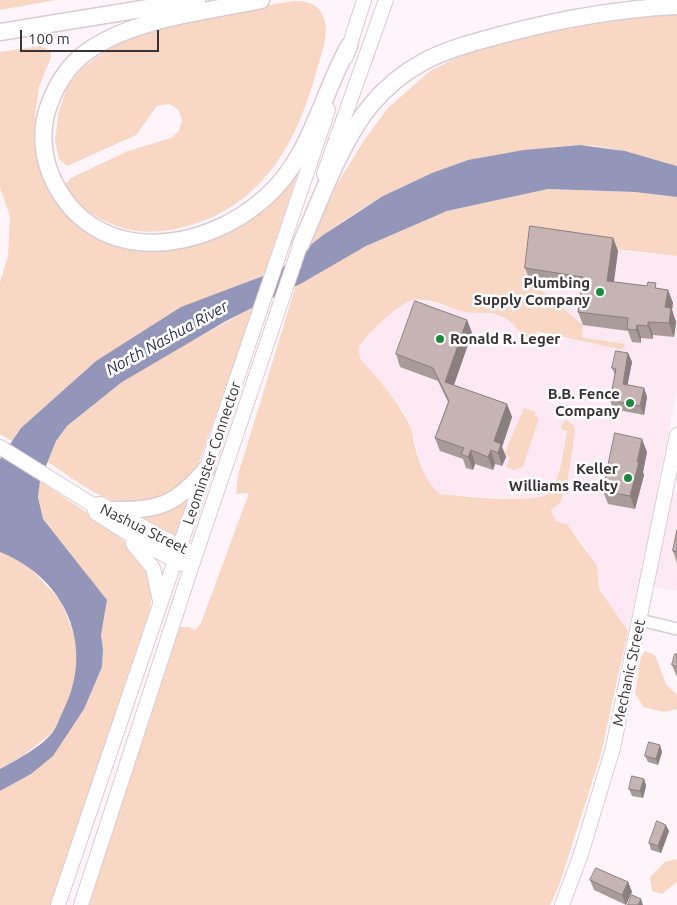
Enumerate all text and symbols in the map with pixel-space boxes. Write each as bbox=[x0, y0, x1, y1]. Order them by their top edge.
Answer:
scale bar bbox=[22, 20, 161, 52]
text: 100 m bbox=[28, 30, 70, 47]
place label: Plumbing Supply Company bbox=[474, 274, 590, 309]
marker: Plumbing Supply Company bbox=[594, 286, 606, 298]
water label: North Nashua River bbox=[103, 297, 231, 379]
place label: Ronald R. Leger bbox=[450, 330, 561, 348]
marker: Ronald R. Leger bbox=[434, 333, 446, 345]
street label: Leominster Connector bbox=[179, 379, 245, 527]
place label: B.B. Fence Company bbox=[548, 385, 620, 420]
marker: B.B. Fence Company bbox=[624, 397, 636, 409]
place label: Keller Williams Realty bbox=[509, 460, 618, 495]
marker: Keller Williams Realty bbox=[622, 472, 634, 484]
street label: Nashua Street bbox=[97, 500, 191, 558]
street label: Mechanic Street bbox=[609, 618, 649, 728]

